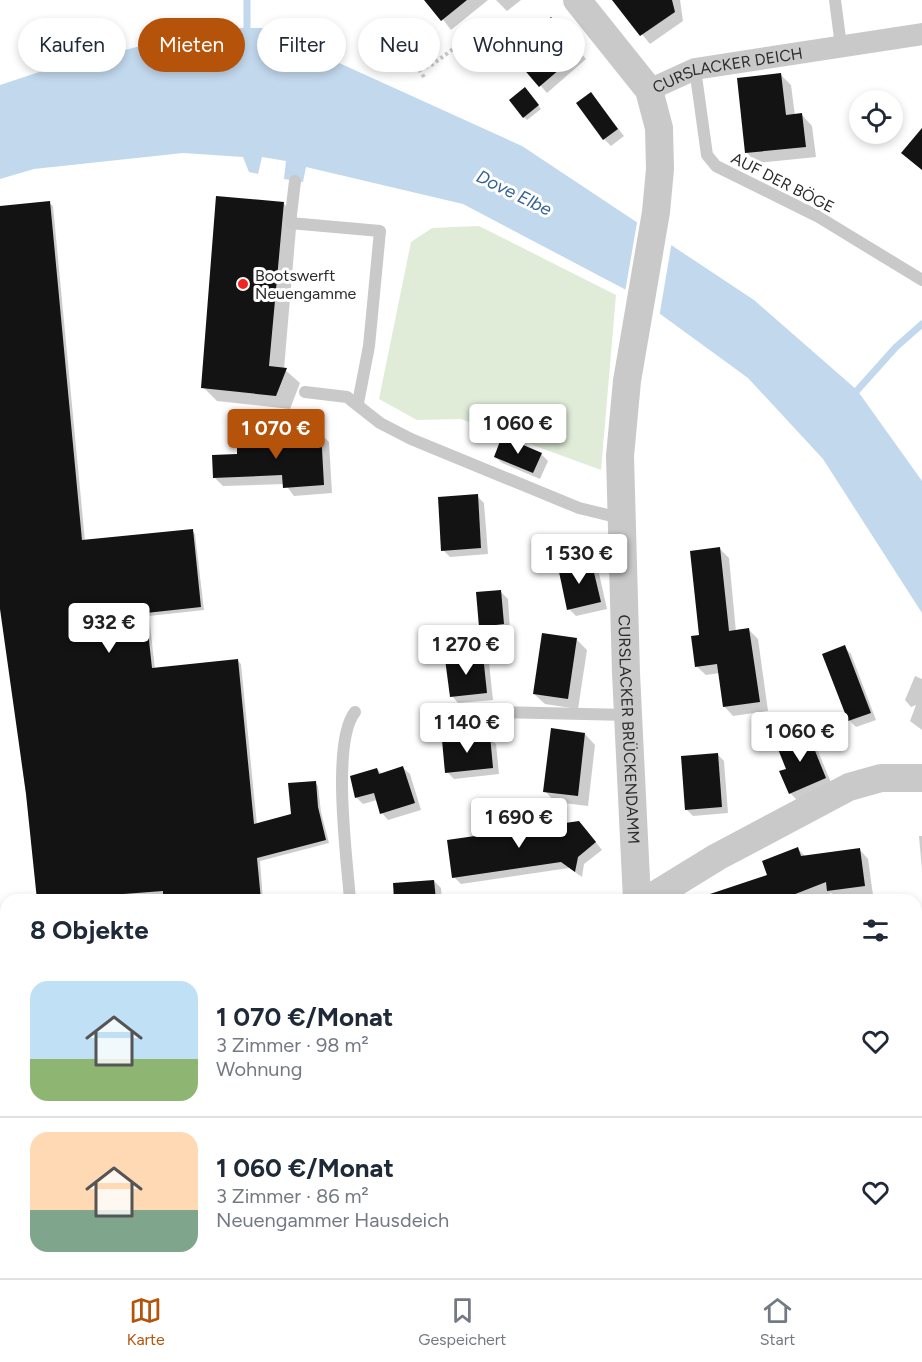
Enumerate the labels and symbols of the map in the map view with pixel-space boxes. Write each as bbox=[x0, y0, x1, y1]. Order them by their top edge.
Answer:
street label: CURSLACKER DEICH bbox=[649, 44, 804, 97]
street label: AUF DER BÖGE bbox=[728, 148, 837, 217]
water label: Dove Elbe bbox=[473, 165, 555, 221]
place label: Bootswerft Neuengamme bbox=[255, 266, 356, 303]
marker: Bootswerft Neuengamme bbox=[236, 277, 250, 291]
pin: 1 060 € bbox=[463, 404, 573, 455]
pin: 1 070 € bbox=[221, 409, 331, 460]
pin: 1 530 € bbox=[524, 534, 634, 585]
pin: 932 € bbox=[67, 603, 151, 654]
street label: CURSLACKER BRÜCKENDAMM bbox=[614, 614, 643, 844]
pin: 1 270 € bbox=[411, 625, 521, 676]
pin: 1 140 € bbox=[412, 703, 522, 754]
pin: 1 060 € bbox=[745, 712, 855, 763]
pin: 1 690 € bbox=[464, 798, 574, 849]

